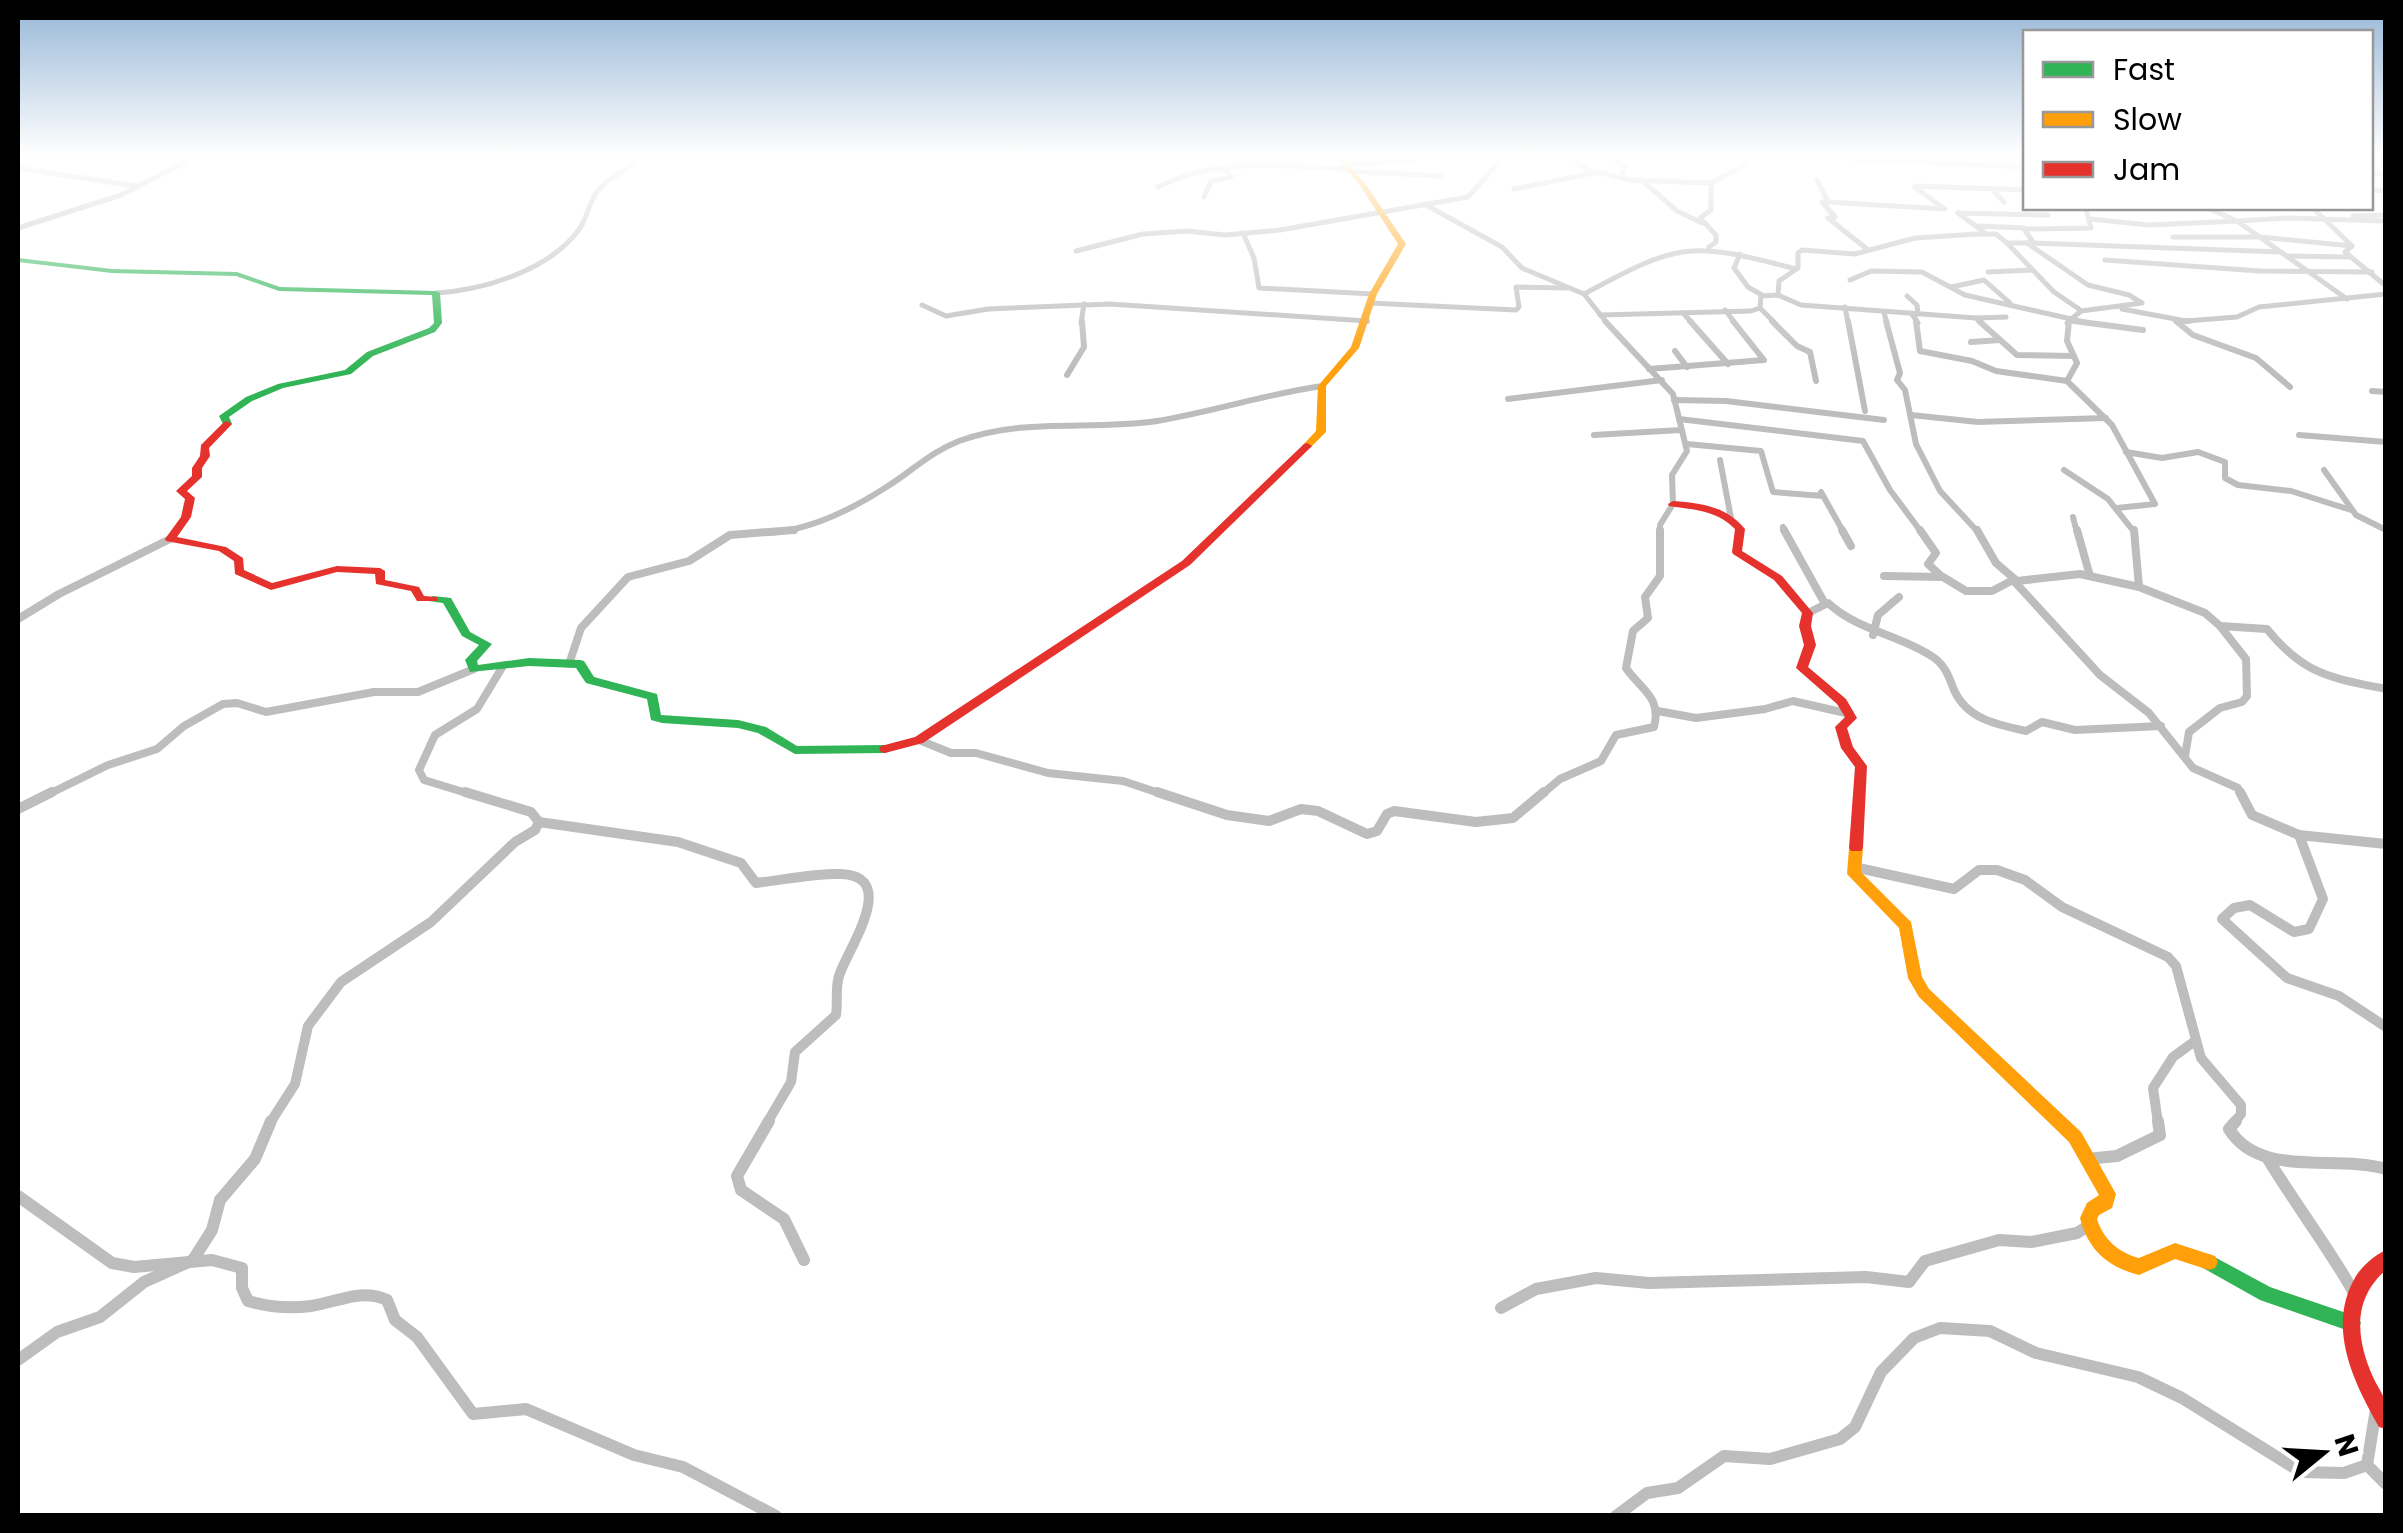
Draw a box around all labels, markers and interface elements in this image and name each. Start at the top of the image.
legend [2023,30,2373,210]
text: Fast [2113,48,2175,91]
text: Slow [2113,98,2182,141]
text: Jam [2113,148,2180,191]
north arrow [2273,1403,2373,1503]
text: N [2325,1429,2368,1461]

